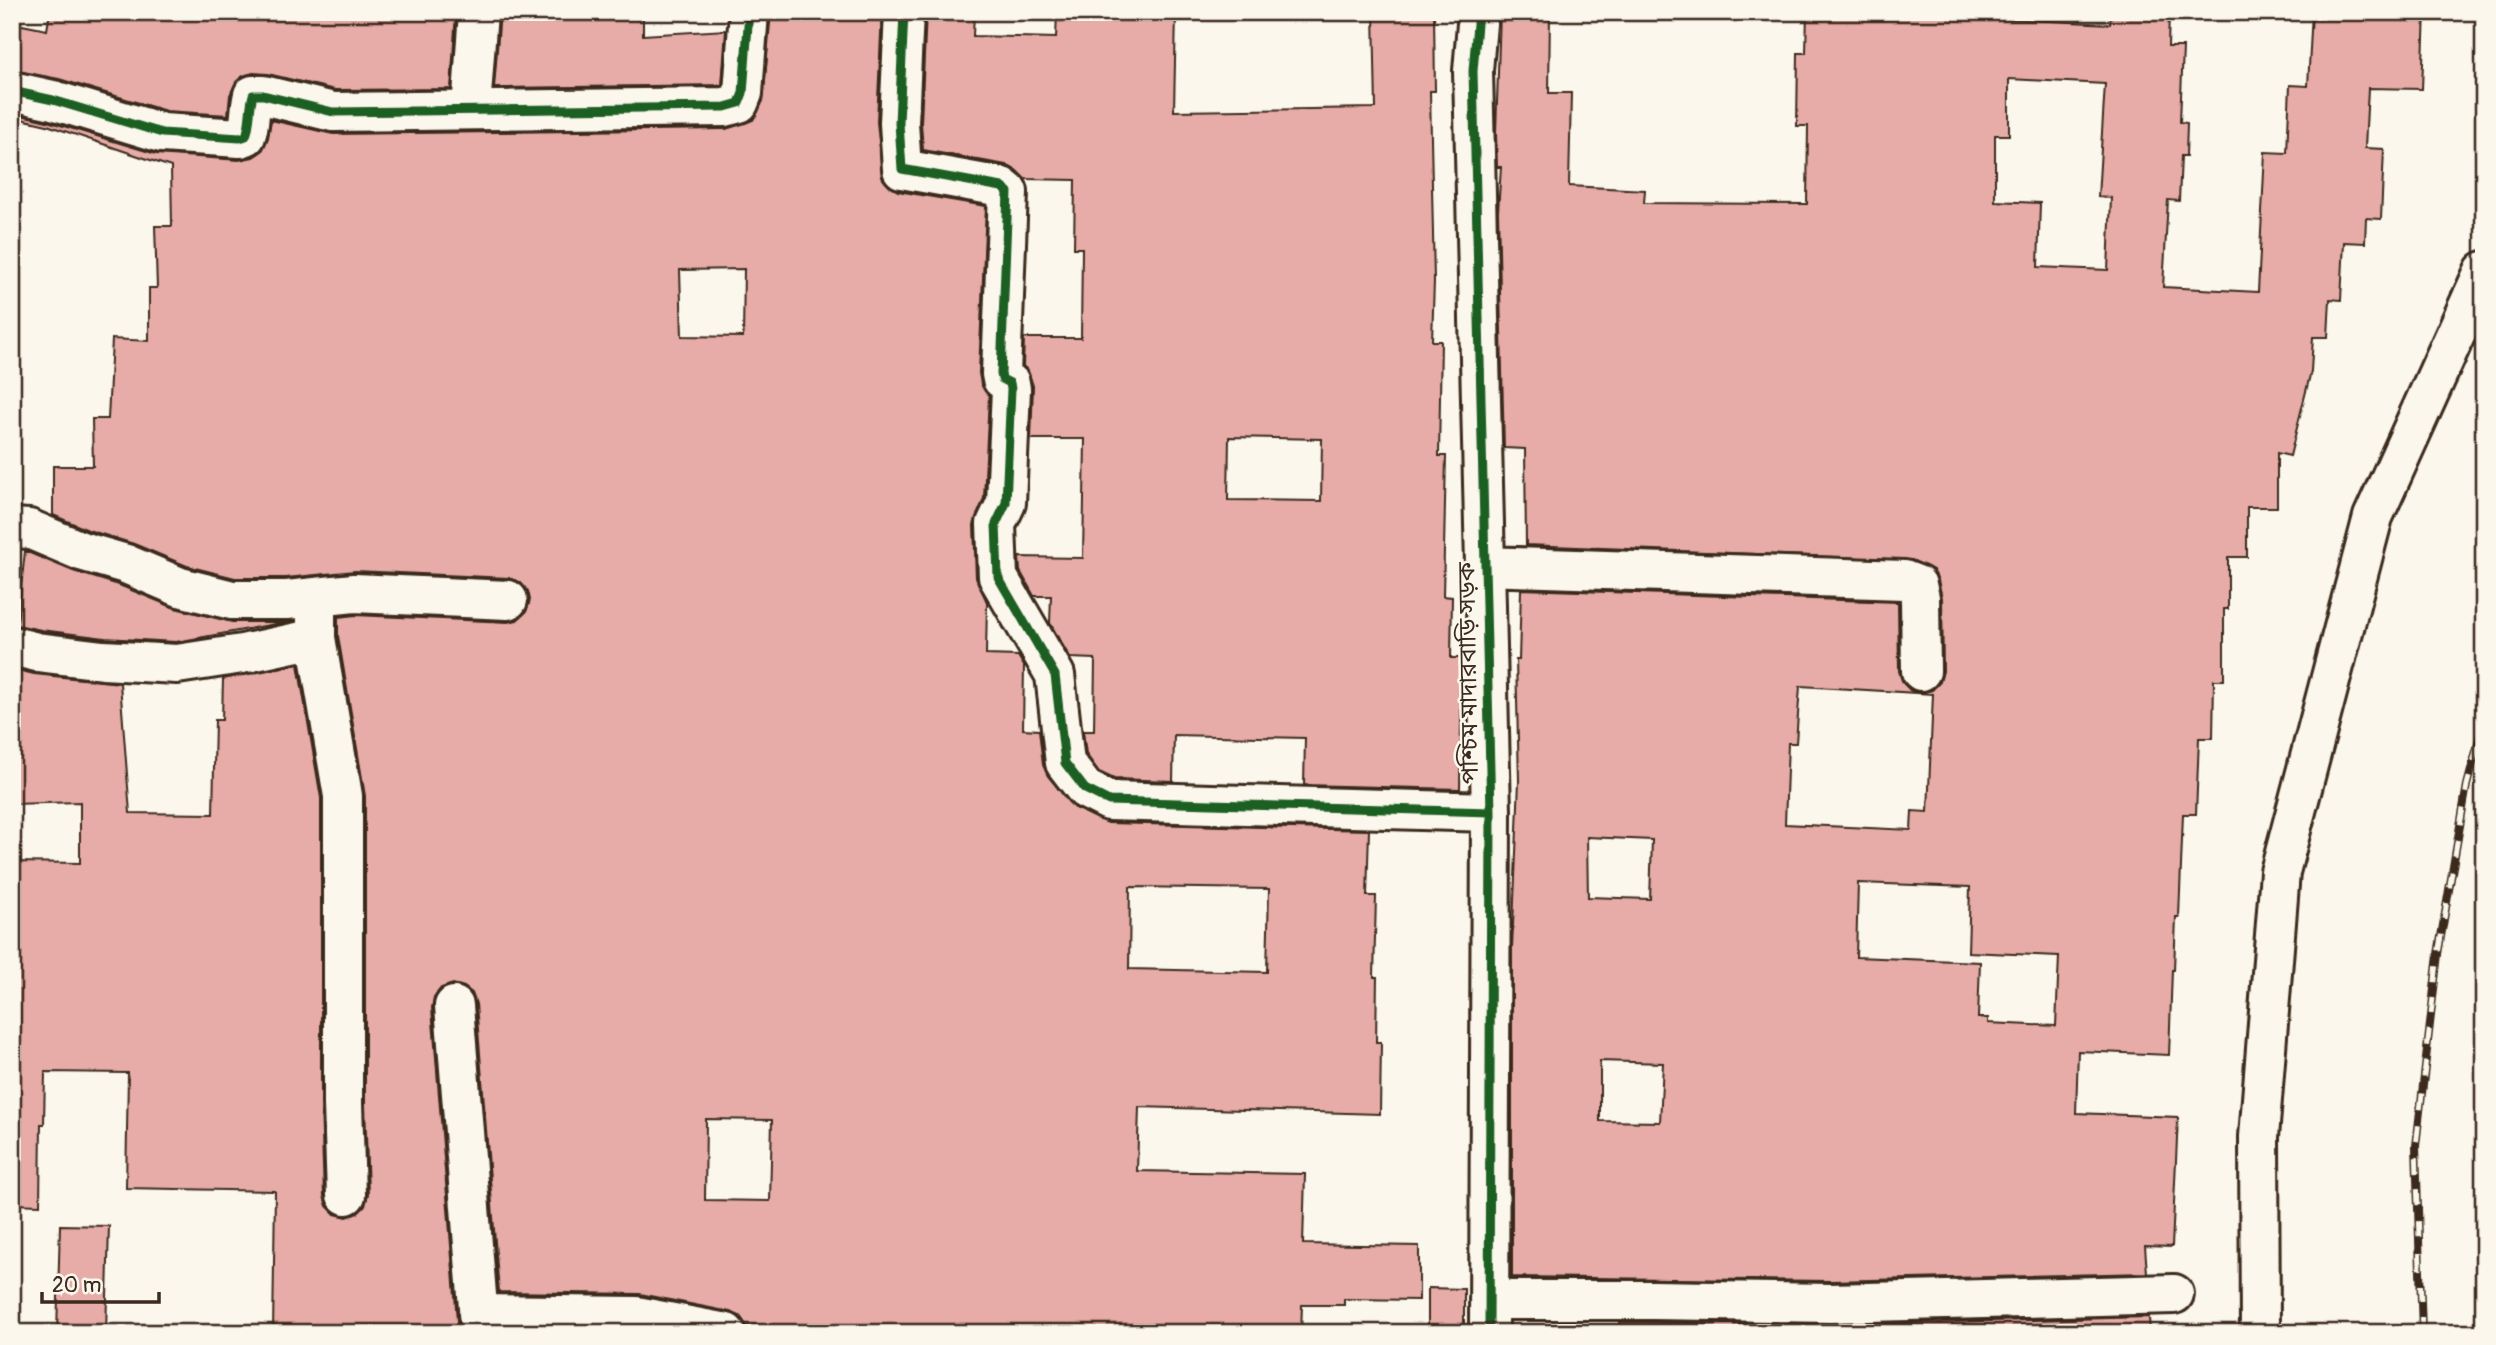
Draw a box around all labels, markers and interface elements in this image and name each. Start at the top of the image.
street label: পশ্চিম মাদারবাড়ি সড়ক [1452,561,1485,784]
scale bar [42,1261,159,1305]
text: 20 m [52,1272,101,1299]

